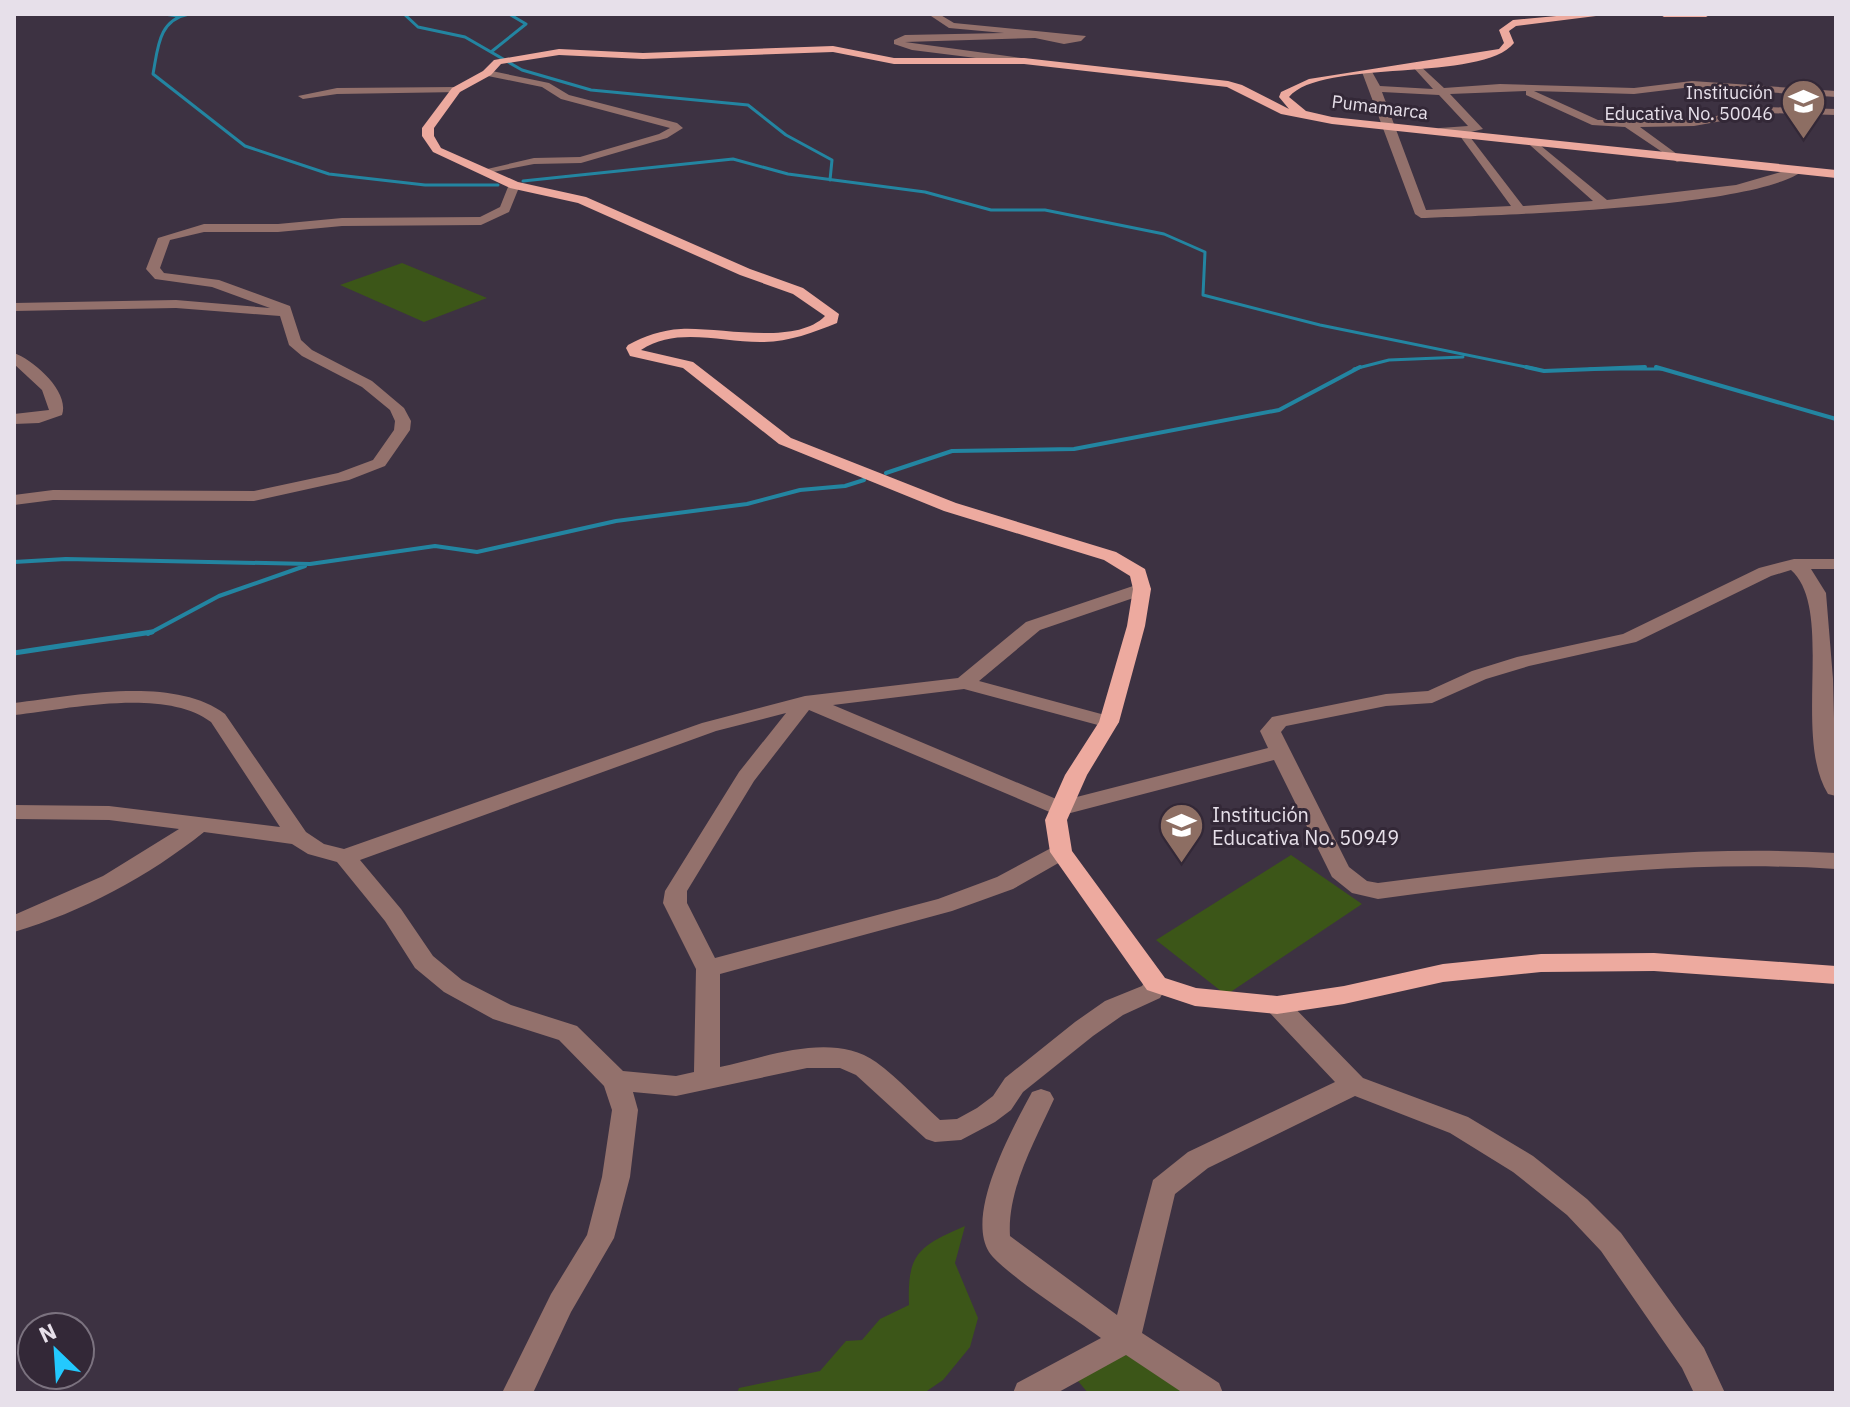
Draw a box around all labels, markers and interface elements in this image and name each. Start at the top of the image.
school or university icon: Institución Educativa No. 50046 [1780,78,1828,141]
place label: Institución Educativa No. 50046 [1604,81,1773,125]
street label: Pumamarca [1330,90,1430,124]
place label: Institución Educativa No. 50949 [1212,801,1399,851]
school or university icon: Institución Educativa No. 50949 [1157,802,1205,865]
north arrow [16,1311,96,1391]
text: N [34,1316,61,1349]

